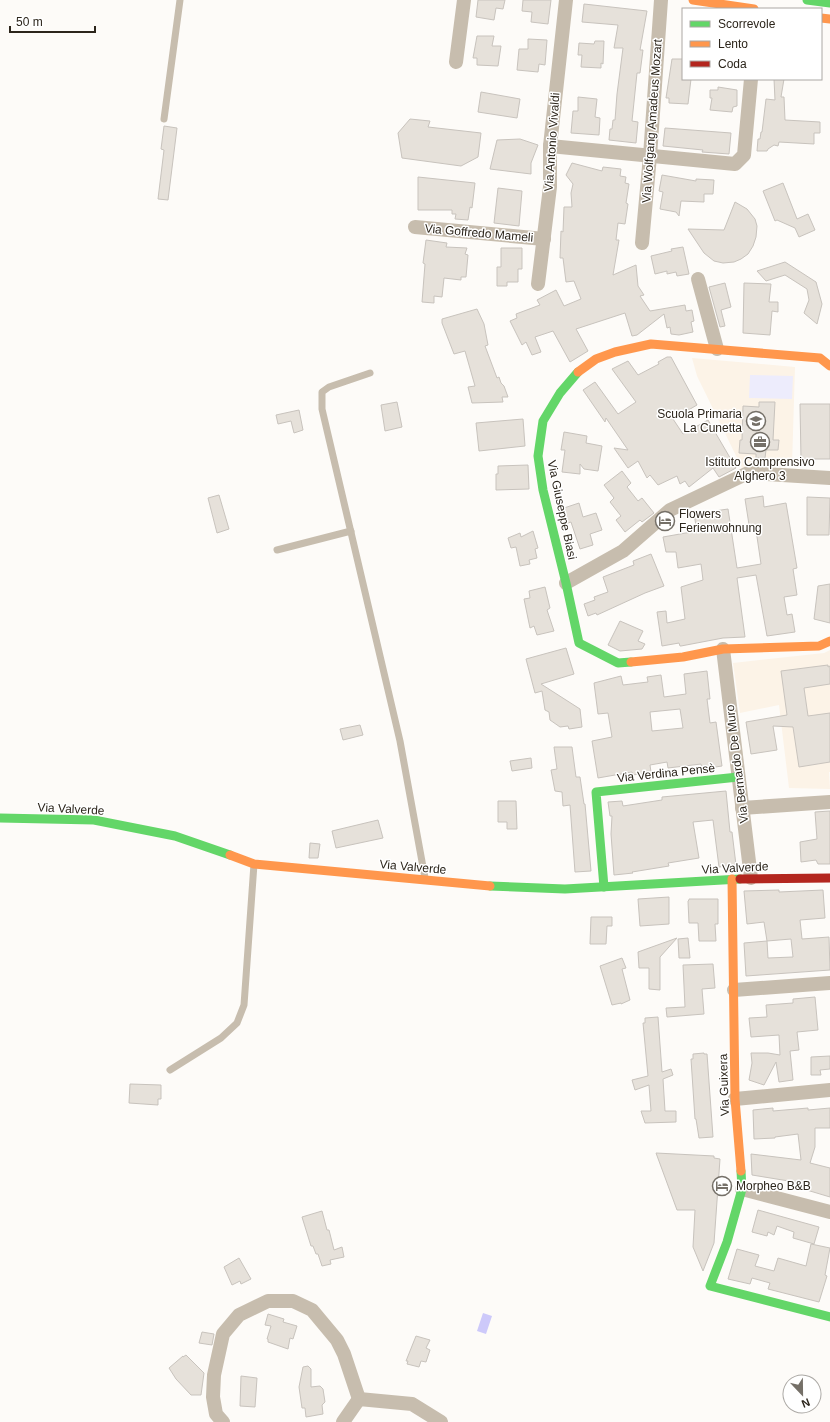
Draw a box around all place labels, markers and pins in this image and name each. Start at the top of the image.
place label: Scuola Primaria La Cunetta [657,407,742,435]
school or university icon: Scuola Primaria La Cunetta [745,410,767,432]
office icon: Istituto Comprensivo Alghero 3 [749,431,771,453]
place label: Istituto Comprensivo Alghero 3 [705,455,815,483]
place label: Flowers Ferienwohnung [679,507,762,535]
hotel icon: Flowers Ferienwohnung [654,510,676,532]
hotel icon: Morpheo B&B [711,1175,733,1197]
place label: Morpheo B&B [736,1179,811,1193]

